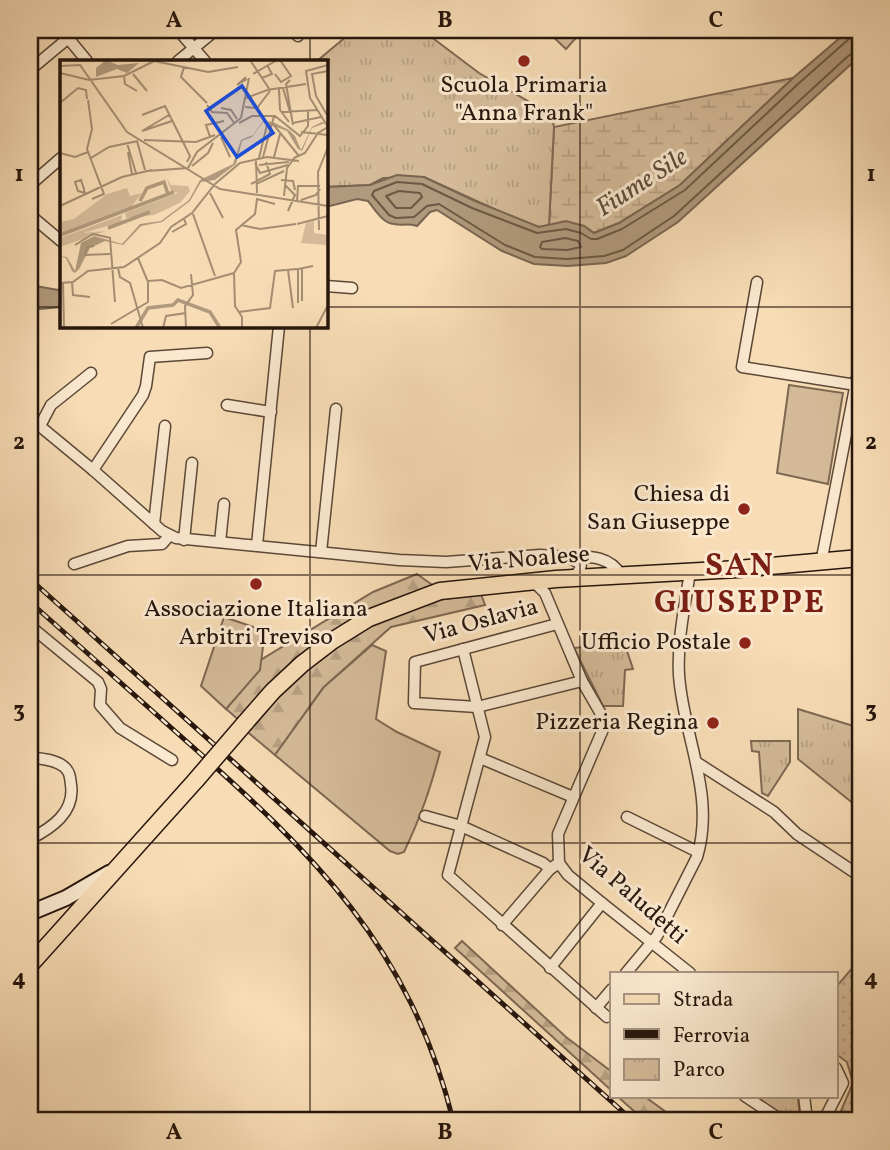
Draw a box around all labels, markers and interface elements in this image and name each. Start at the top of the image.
text: A [166,5,182,37]
text: B [437,5,453,37]
text: C [709,5,723,37]
marker: Scuola Primaria "Anna Frank" [516,53,532,69]
inset map [60,60,327,327]
place label: Scuola Primaria "Anna Frank" [440,69,608,131]
water label: Fiume Sile [589,140,695,226]
text: 1 [14,159,24,191]
text: 1 [866,159,876,191]
text: 2 [13,427,25,459]
text: 2 [865,427,877,459]
place label: Chiesa di San Giuseppe [587,478,730,540]
marker: Chiesa di San Giuseppe [736,501,752,517]
street label: Via Noalese [467,538,591,582]
district label: SAN GIUSEPPE [654,545,826,626]
marker: Associazione Italiana Arbitri Treviso [248,576,264,592]
street label: Via Oslavia [420,590,542,654]
place label: Associazione Italiana Arbitri Treviso [144,593,368,655]
place label: Ufficio Postale [581,626,731,660]
marker: Ufficio Postale [737,635,753,651]
text: 3 [13,695,25,727]
text: 3 [865,695,877,727]
place label: Pizzeria Regina [535,706,699,740]
marker: Pizzeria Regina [705,715,721,731]
street label: Via Paludetti [570,839,694,953]
text: 4 [12,963,26,995]
text: 4 [864,963,878,995]
legend [610,972,838,1098]
text: Strada [673,986,734,1015]
text: Ferrovia [673,1022,750,1051]
text: Parco [673,1056,725,1085]
text: A [166,1117,182,1149]
text: B [437,1117,453,1149]
text: C [709,1117,723,1149]

